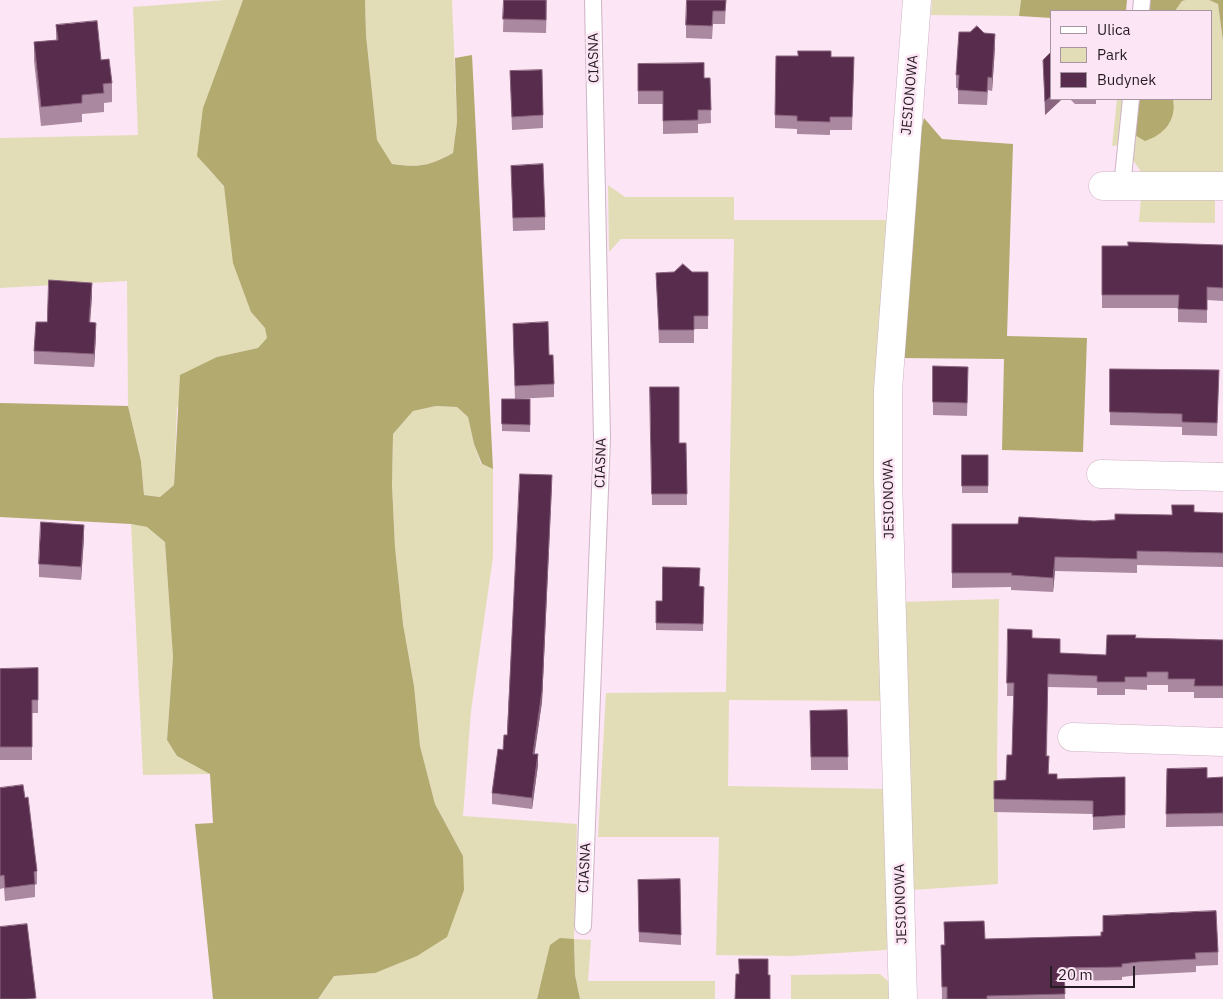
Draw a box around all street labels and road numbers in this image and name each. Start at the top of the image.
street label: CIASNA [585,33,603,83]
street label: JESIONOWA [898,54,922,136]
street label: CIASNA [592,438,610,488]
street label: JESIONOWA [880,459,898,539]
street label: CIASNA [575,842,595,894]
street label: JESIONOWA [891,864,911,944]

